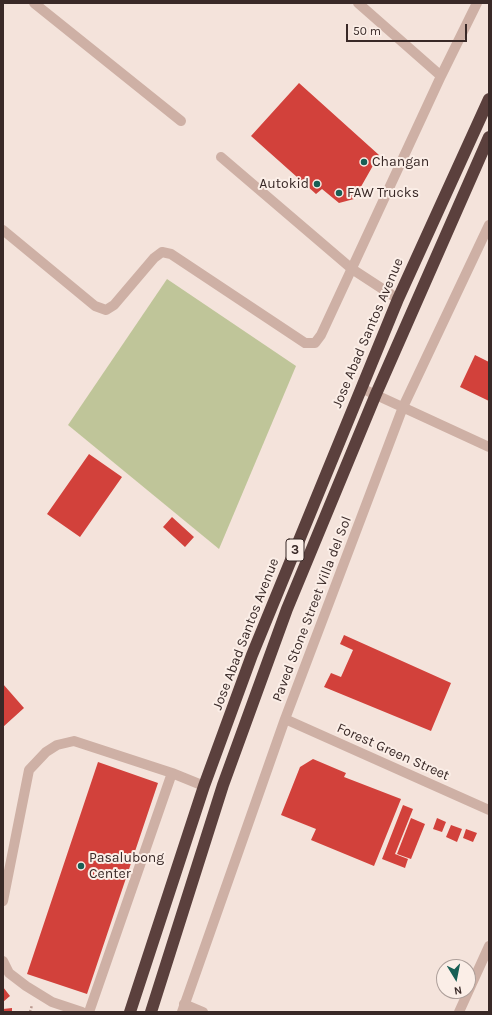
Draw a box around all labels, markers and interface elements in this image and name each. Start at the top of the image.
scale bar [348,16,469,42]
text: 50 m [353,24,381,38]
place label: Changan [372,154,429,170]
marker: Changan [359,157,369,167]
place label: Autokid [259,176,309,192]
marker: Autokid [312,179,322,189]
place label: FAW Trucks [347,185,419,201]
marker: FAW Trucks [334,188,344,198]
street label: Jose Abad Santos Avenue [329,256,407,410]
street label: Paved Stone Street Villa del Sol [269,514,355,704]
road number: 3 [286,539,304,561]
street label: Jose Abad Santos Avenue [209,556,283,712]
street label: Forest Green Street [334,720,452,784]
place label: Pasalubong Center [89,850,164,882]
marker: Pasalubong Center [76,861,86,871]
north arrow [436,959,476,999]
text: N [453,983,463,997]

